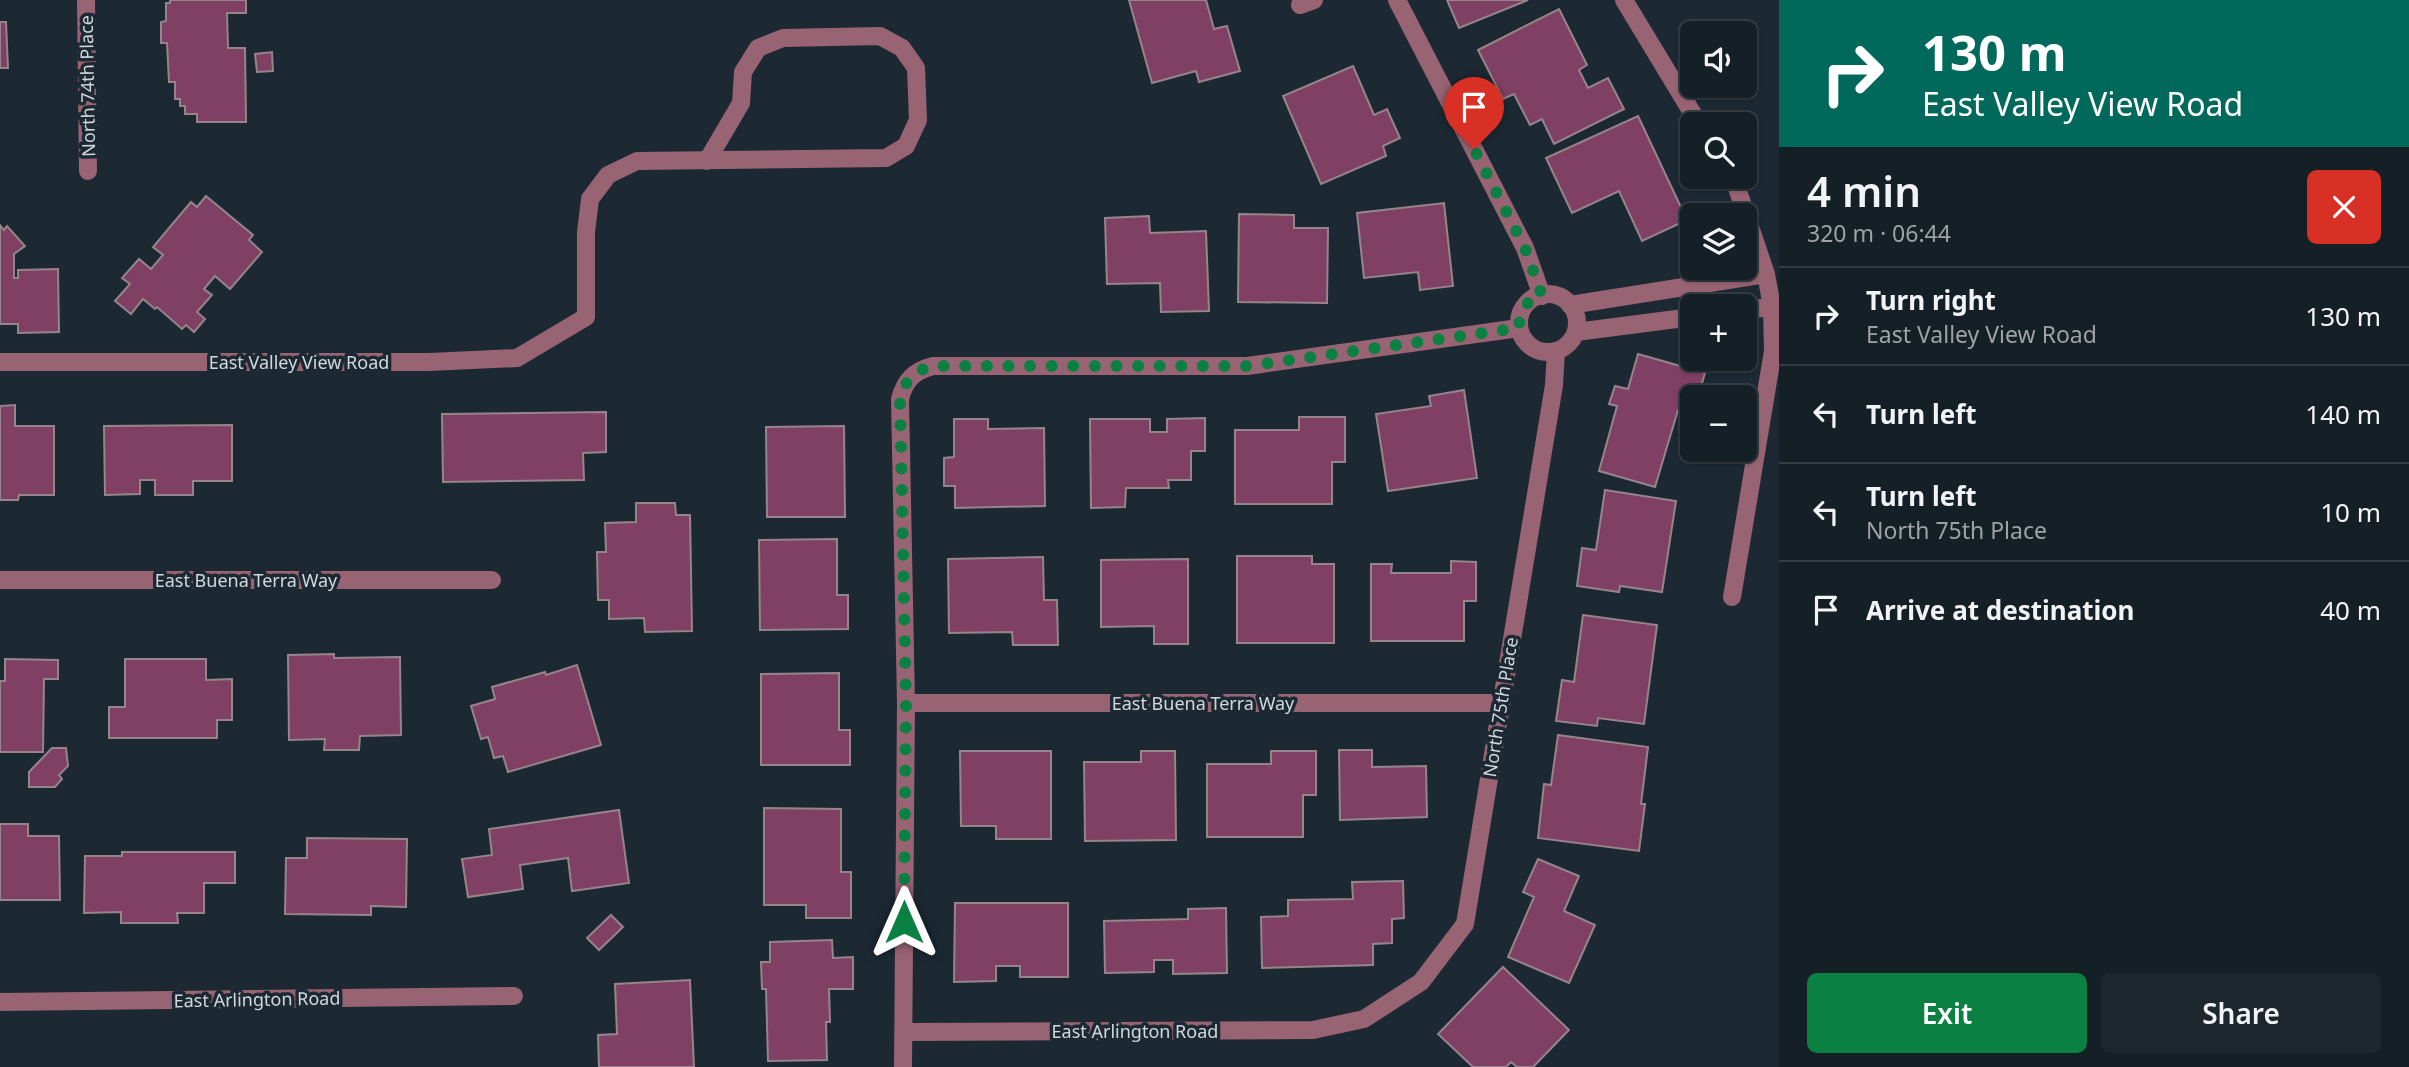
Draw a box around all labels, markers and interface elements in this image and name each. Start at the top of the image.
street label: North 74th Place [74,15,100,157]
text: 130 m [1922,19,2067,85]
map controls [1680,21,1757,462]
button: sound [1680,21,1757,98]
icon: right [1807,28,1898,119]
pin [1444,77,1504,149]
text: East Valley View Road [1922,82,2243,125]
icon: arrive [1455,88,1493,126]
button: search [1680,112,1757,189]
text: 4 min [1807,162,1921,219]
button: close [2307,170,2381,244]
button: layers [1680,203,1757,280]
text: 320 m · 06:44 [1807,217,1951,249]
text: Turn right [1866,282,1996,318]
button: + [1680,294,1757,371]
icon: right [1807,297,1845,335]
text: 130 m [2305,298,2381,334]
text: East Valley View Road [1866,318,2097,350]
street label: East Valley View Road [209,350,389,374]
button: − [1680,385,1757,462]
icon: left [1807,395,1845,433]
text: Turn left [1866,396,1977,432]
text: 140 m [2305,396,2381,432]
text: Turn left [1866,478,1977,514]
icon: left [1807,493,1845,531]
text: 10 m [2320,494,2381,530]
text: North 75th Place [1866,514,2047,546]
street label: East Buena Terra Way [155,568,338,592]
icon: arrive [1807,591,1845,629]
text: Arrive at destination [1866,592,2135,628]
text: 40 m [2320,592,2381,628]
street label: North 75th Place [1477,635,1523,779]
street label: East Buena Terra Way [1112,691,1295,715]
position arrow [867,885,941,959]
button: Exit [1807,973,2087,1053]
button: Share [2101,973,2381,1053]
street label: East Arlington Road [173,986,341,1012]
street label: East Arlington Road [1052,1019,1218,1043]

